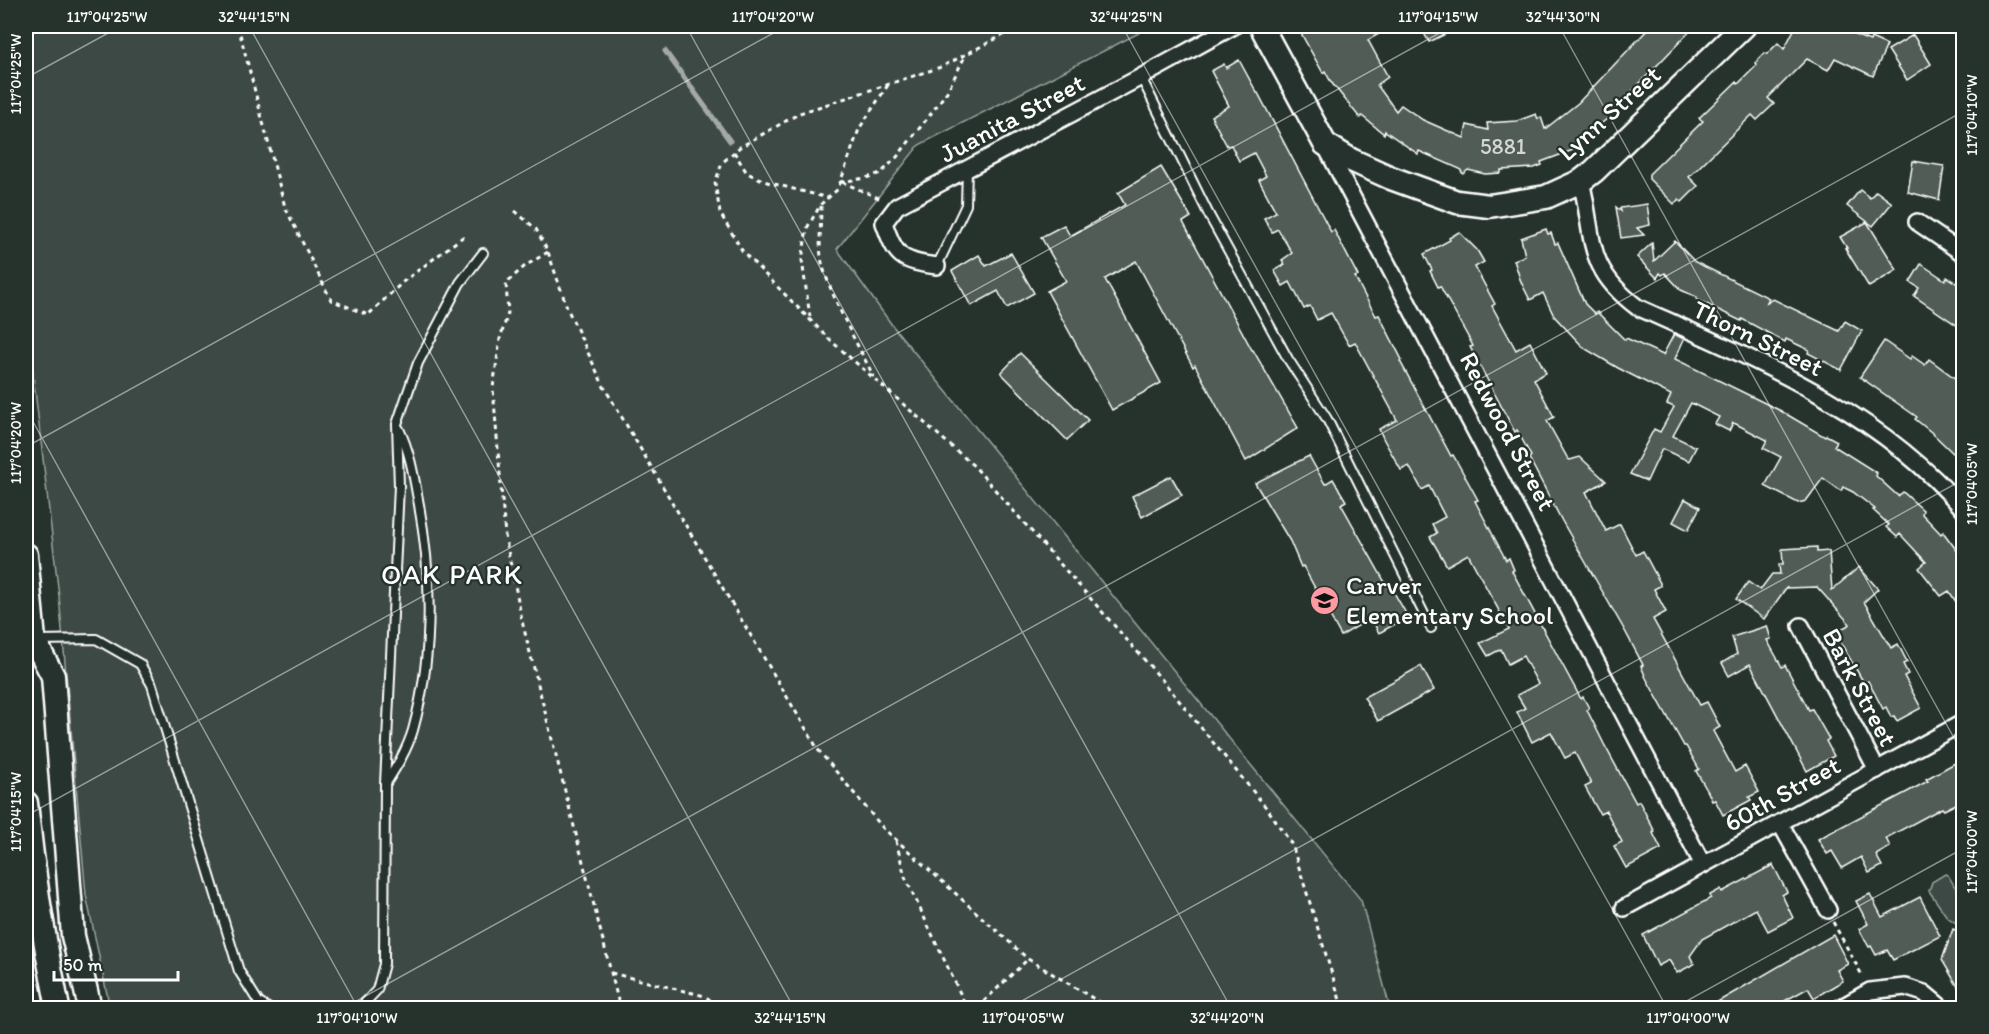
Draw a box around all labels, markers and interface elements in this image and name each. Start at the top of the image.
text: 117°04'25"W [67,8,148,26]
text: 32°44'15"N [218,8,290,26]
text: 117°04'20"W [732,8,814,26]
text: 32°44'25"N [1090,8,1162,26]
text: 117°04'15"W [1398,8,1478,26]
text: 32°44'30"N [1526,8,1600,26]
text: 117°04'25"W [7,33,25,114]
street label: Lynn Street [1551,58,1667,168]
street label: Juanita Street [934,66,1090,170]
text: 117°04'10"W [1963,74,1981,156]
house number: 5881 [1480,133,1526,160]
street label: Thorn Street [1688,293,1829,383]
street label: Redwood Street [1453,346,1563,516]
text: 117°04'20"W [7,402,25,484]
text: 117°04'05"W [1963,443,1981,525]
district label: OAK PARK [381,557,523,591]
place label: Carver Elementary School [1346,569,1553,631]
school or university icon: Carver Elementary School [1309,584,1341,616]
street label: Bark Street [1816,623,1905,752]
street label: 60th Street [1718,749,1846,839]
text: 117°04'15"W [7,772,25,852]
text: 117°04'00"W [1963,810,1981,894]
scale bar [54,944,178,982]
text: 50 m [63,954,103,976]
text: 117°04'10"W [316,1009,398,1027]
text: 32°44'15"N [754,1009,826,1027]
text: 117°04'05"W [982,1009,1064,1027]
text: 32°44'20"N [1190,1009,1264,1027]
text: 117°04'00"W [1646,1009,1730,1027]

